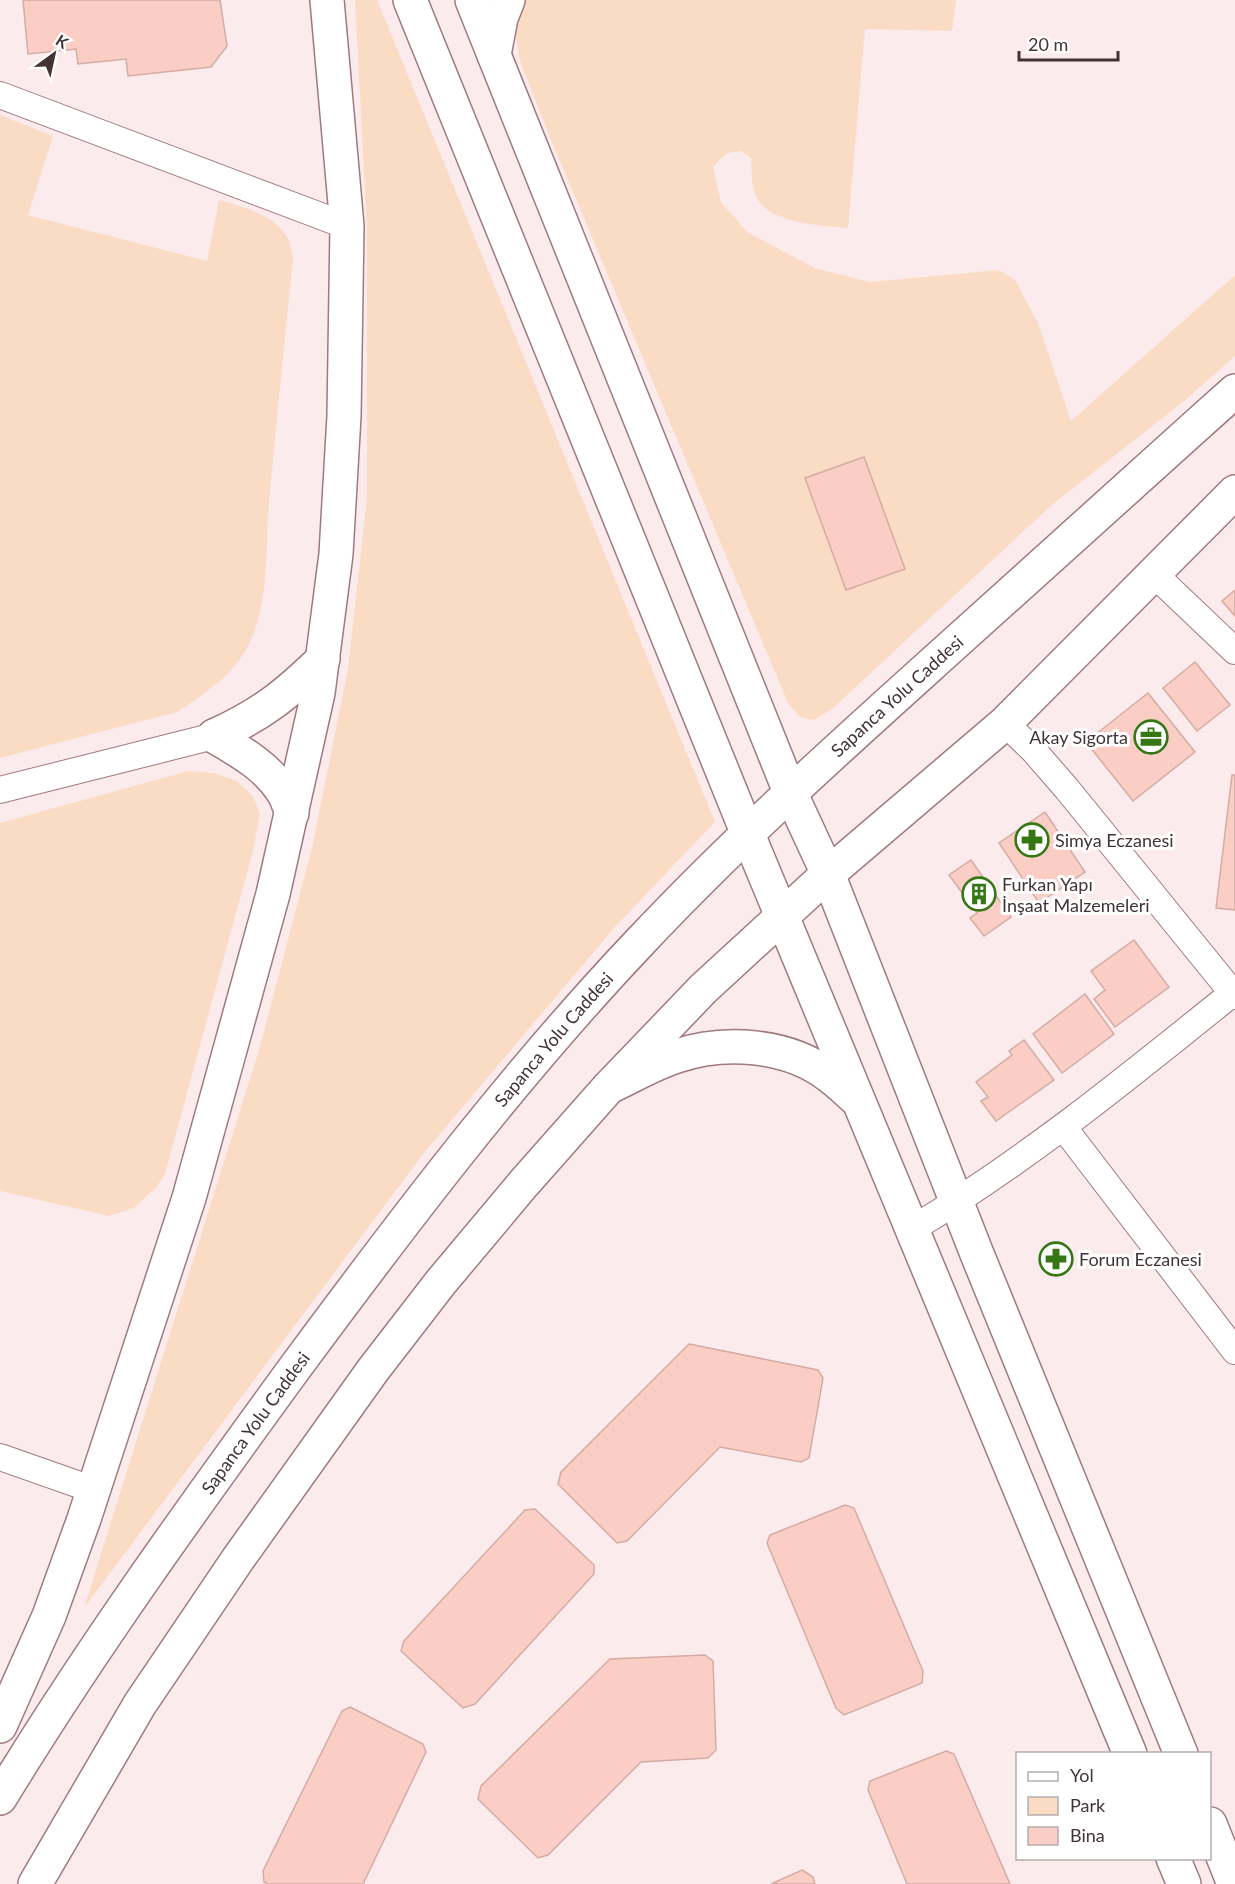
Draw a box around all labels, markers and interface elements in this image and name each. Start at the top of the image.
north arrow [24,24,84,84]
scale bar [1019,24,1118,62]
text: K [53,30,73,53]
text: 20 m [1028,33,1068,55]
street label: Sapanca Yolu Caddesi [826,630,967,761]
office icon: Akay Sigorta [1133,719,1169,755]
place label: Akay Sigorta [1029,726,1128,748]
pharmacy icon: Simya Eczanesi [1014,822,1050,858]
place label: Simya Eczanesi [1055,829,1174,851]
place label: Furkan Yapı İnşaat Malzemeleri [1002,873,1150,916]
building icon: Furkan Yapı İnşaat Malzemeleri [961,876,997,912]
street label: Sapanca Yolu Caddesi [489,967,617,1111]
pharmacy icon: Forum Eczanesi [1038,1241,1074,1277]
place label: Forum Eczanesi [1079,1248,1202,1270]
street label: Sapanca Yolu Caddesi [196,1347,314,1498]
legend [1016,1752,1211,1860]
text: Yol [1070,1764,1094,1786]
text: Park [1070,1794,1106,1816]
text: Bina [1070,1824,1105,1846]

